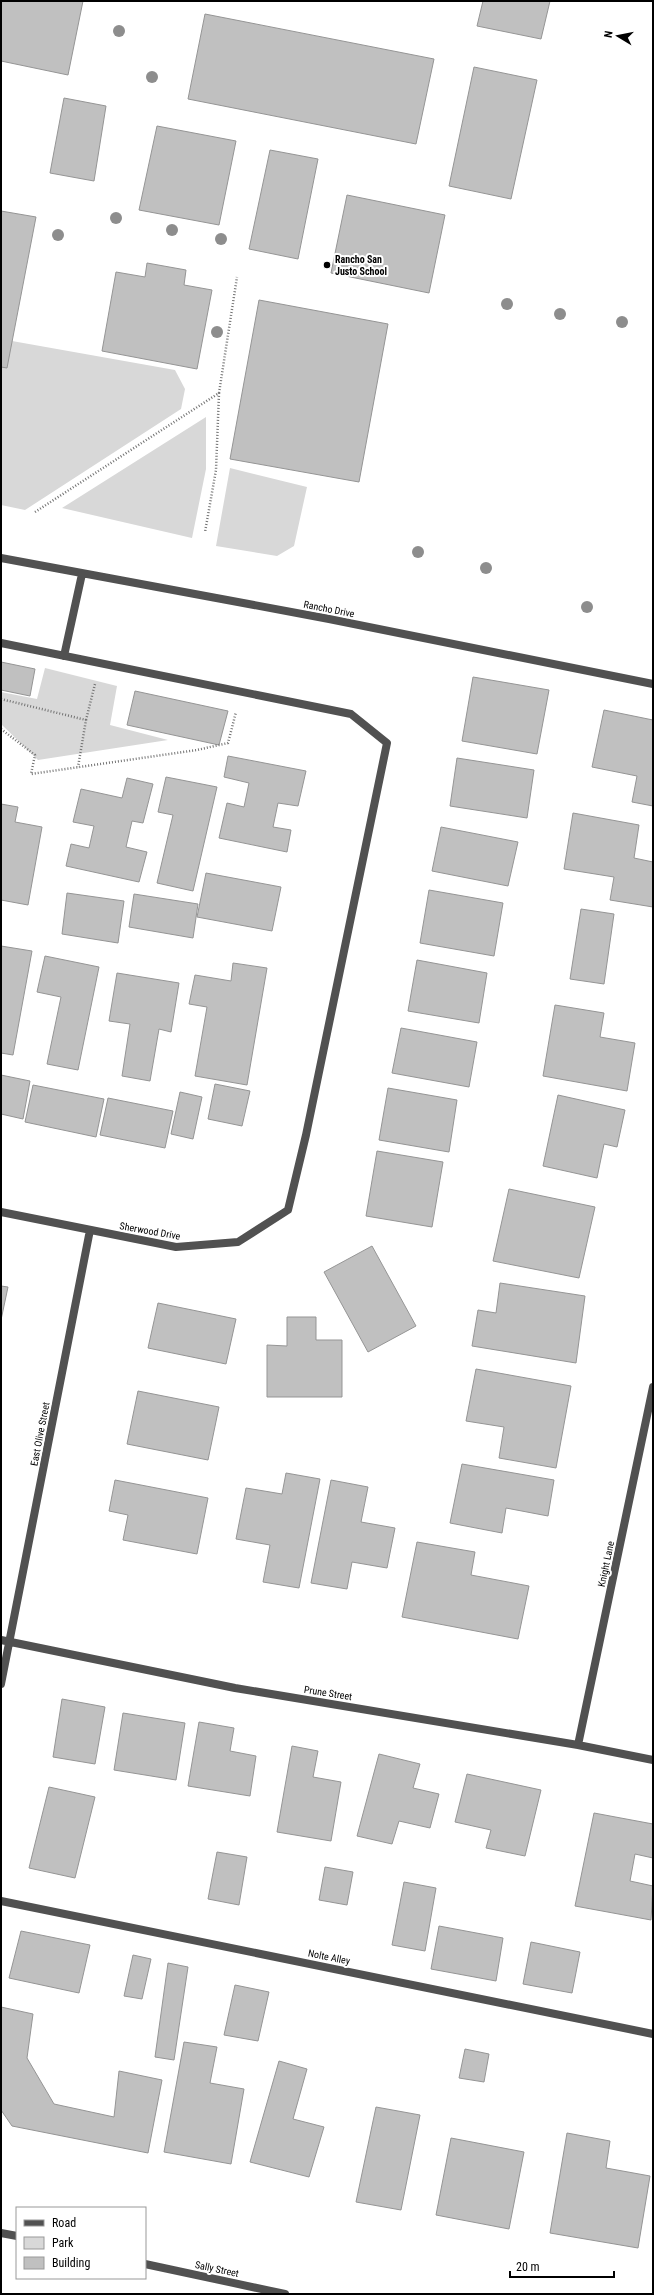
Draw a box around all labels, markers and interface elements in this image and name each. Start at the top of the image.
north arrow [598,16,638,56]
text: N [602,30,616,39]
place label: Rancho San Justo School [335,254,387,277]
marker: Rancho San Justo School [322,260,332,270]
street label: Rancho Drive [303,599,356,619]
street label: Sherwood Drive [119,1220,182,1242]
street label: East Olive Street [28,1401,52,1467]
street label: Knight Lane [596,1540,616,1588]
street label: Prune Street [303,1684,353,1702]
street label: Nolte Alley [307,1948,351,1966]
legend [16,2207,146,2279]
text: Road [52,2216,76,2230]
text: Park [52,2236,74,2250]
scale bar [510,2253,614,2279]
text: Building [52,2256,90,2270]
street label: Sally Street [194,2259,240,2279]
text: 20 m [516,2260,540,2274]

